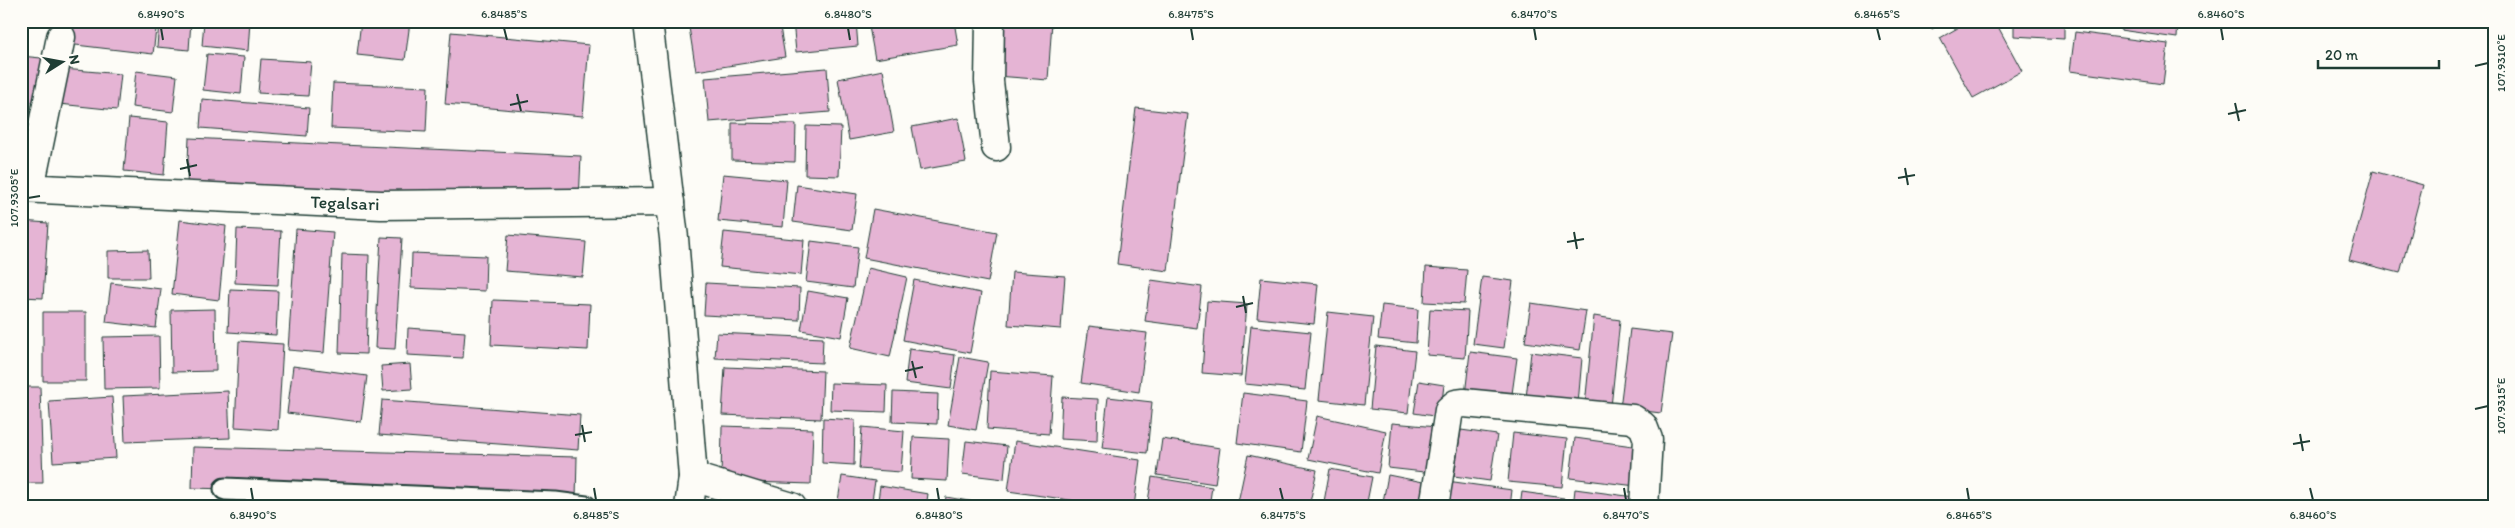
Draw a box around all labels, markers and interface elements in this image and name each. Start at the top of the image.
text: 6.8490°S [137,7,185,21]
text: 6.8485°S [481,7,527,21]
text: 6.8480°S [824,7,872,21]
text: 6.8475°S [1168,7,1214,21]
text: 6.8470°S [1511,7,1558,21]
text: 6.8465°S [1854,7,1900,21]
text: 6.8460°S [2197,7,2245,21]
text: 107.9310°E [2494,34,2508,92]
north arrow [38,38,88,88]
scale bar [2318,38,2439,70]
text: 20 m [2325,46,2359,64]
text: N [65,53,84,66]
text: 107.9305°E [7,168,21,227]
street label: Tegalsari [310,191,380,215]
text: 107.9315°E [2494,377,2508,434]
text: 6.8490°S [229,508,277,522]
text: 6.8485°S [573,508,619,522]
text: 6.8480°S [915,508,963,522]
text: 6.8475°S [1260,508,1306,522]
text: 6.8470°S [1603,508,1650,522]
text: 6.8465°S [1946,508,1992,522]
text: 6.8460°S [2289,508,2337,522]

